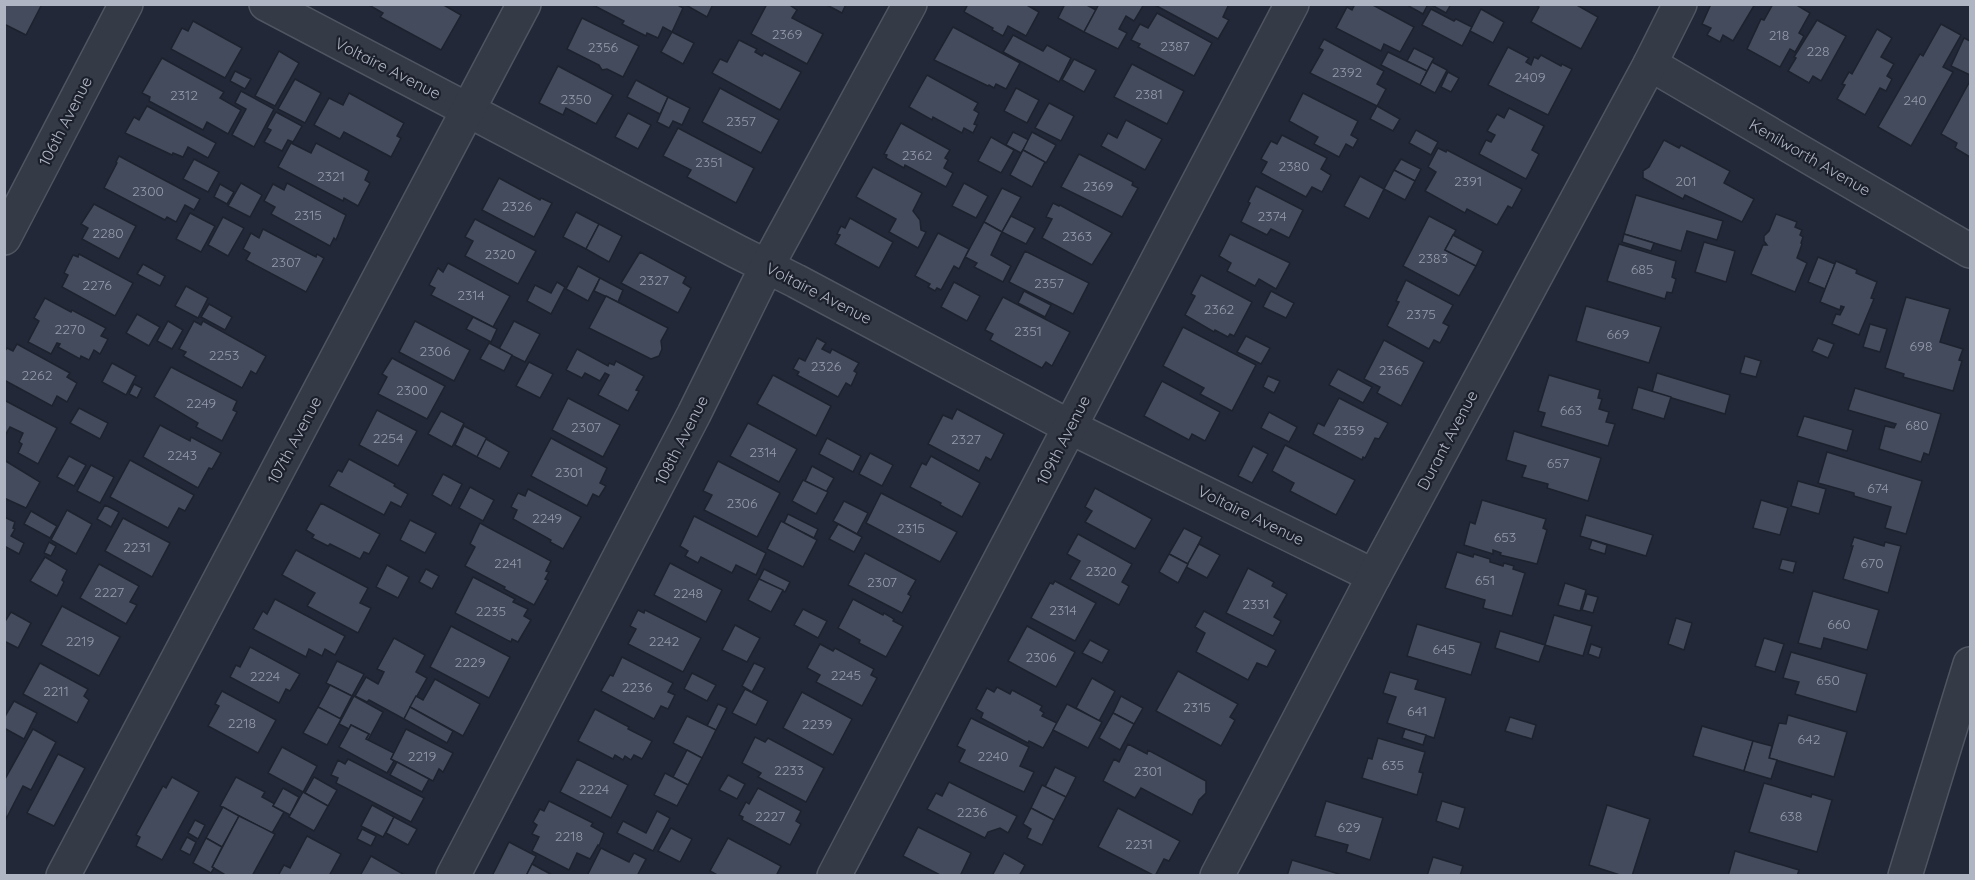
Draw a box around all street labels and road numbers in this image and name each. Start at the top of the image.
street label: Voltaire Avenue [332,33,444,103]
street label: 106th Avenue [34,73,96,169]
street label: Kenilworth Avenue [1746,114,1874,200]
street label: Voltaire Avenue [763,258,875,328]
street label: Durant Avenue [1412,387,1482,493]
street label: 108th Avenue [650,392,712,488]
street label: 109th Avenue [1032,392,1094,488]
street label: 107th Avenue [263,393,325,487]
street label: Voltaire Avenue [1194,481,1308,549]

